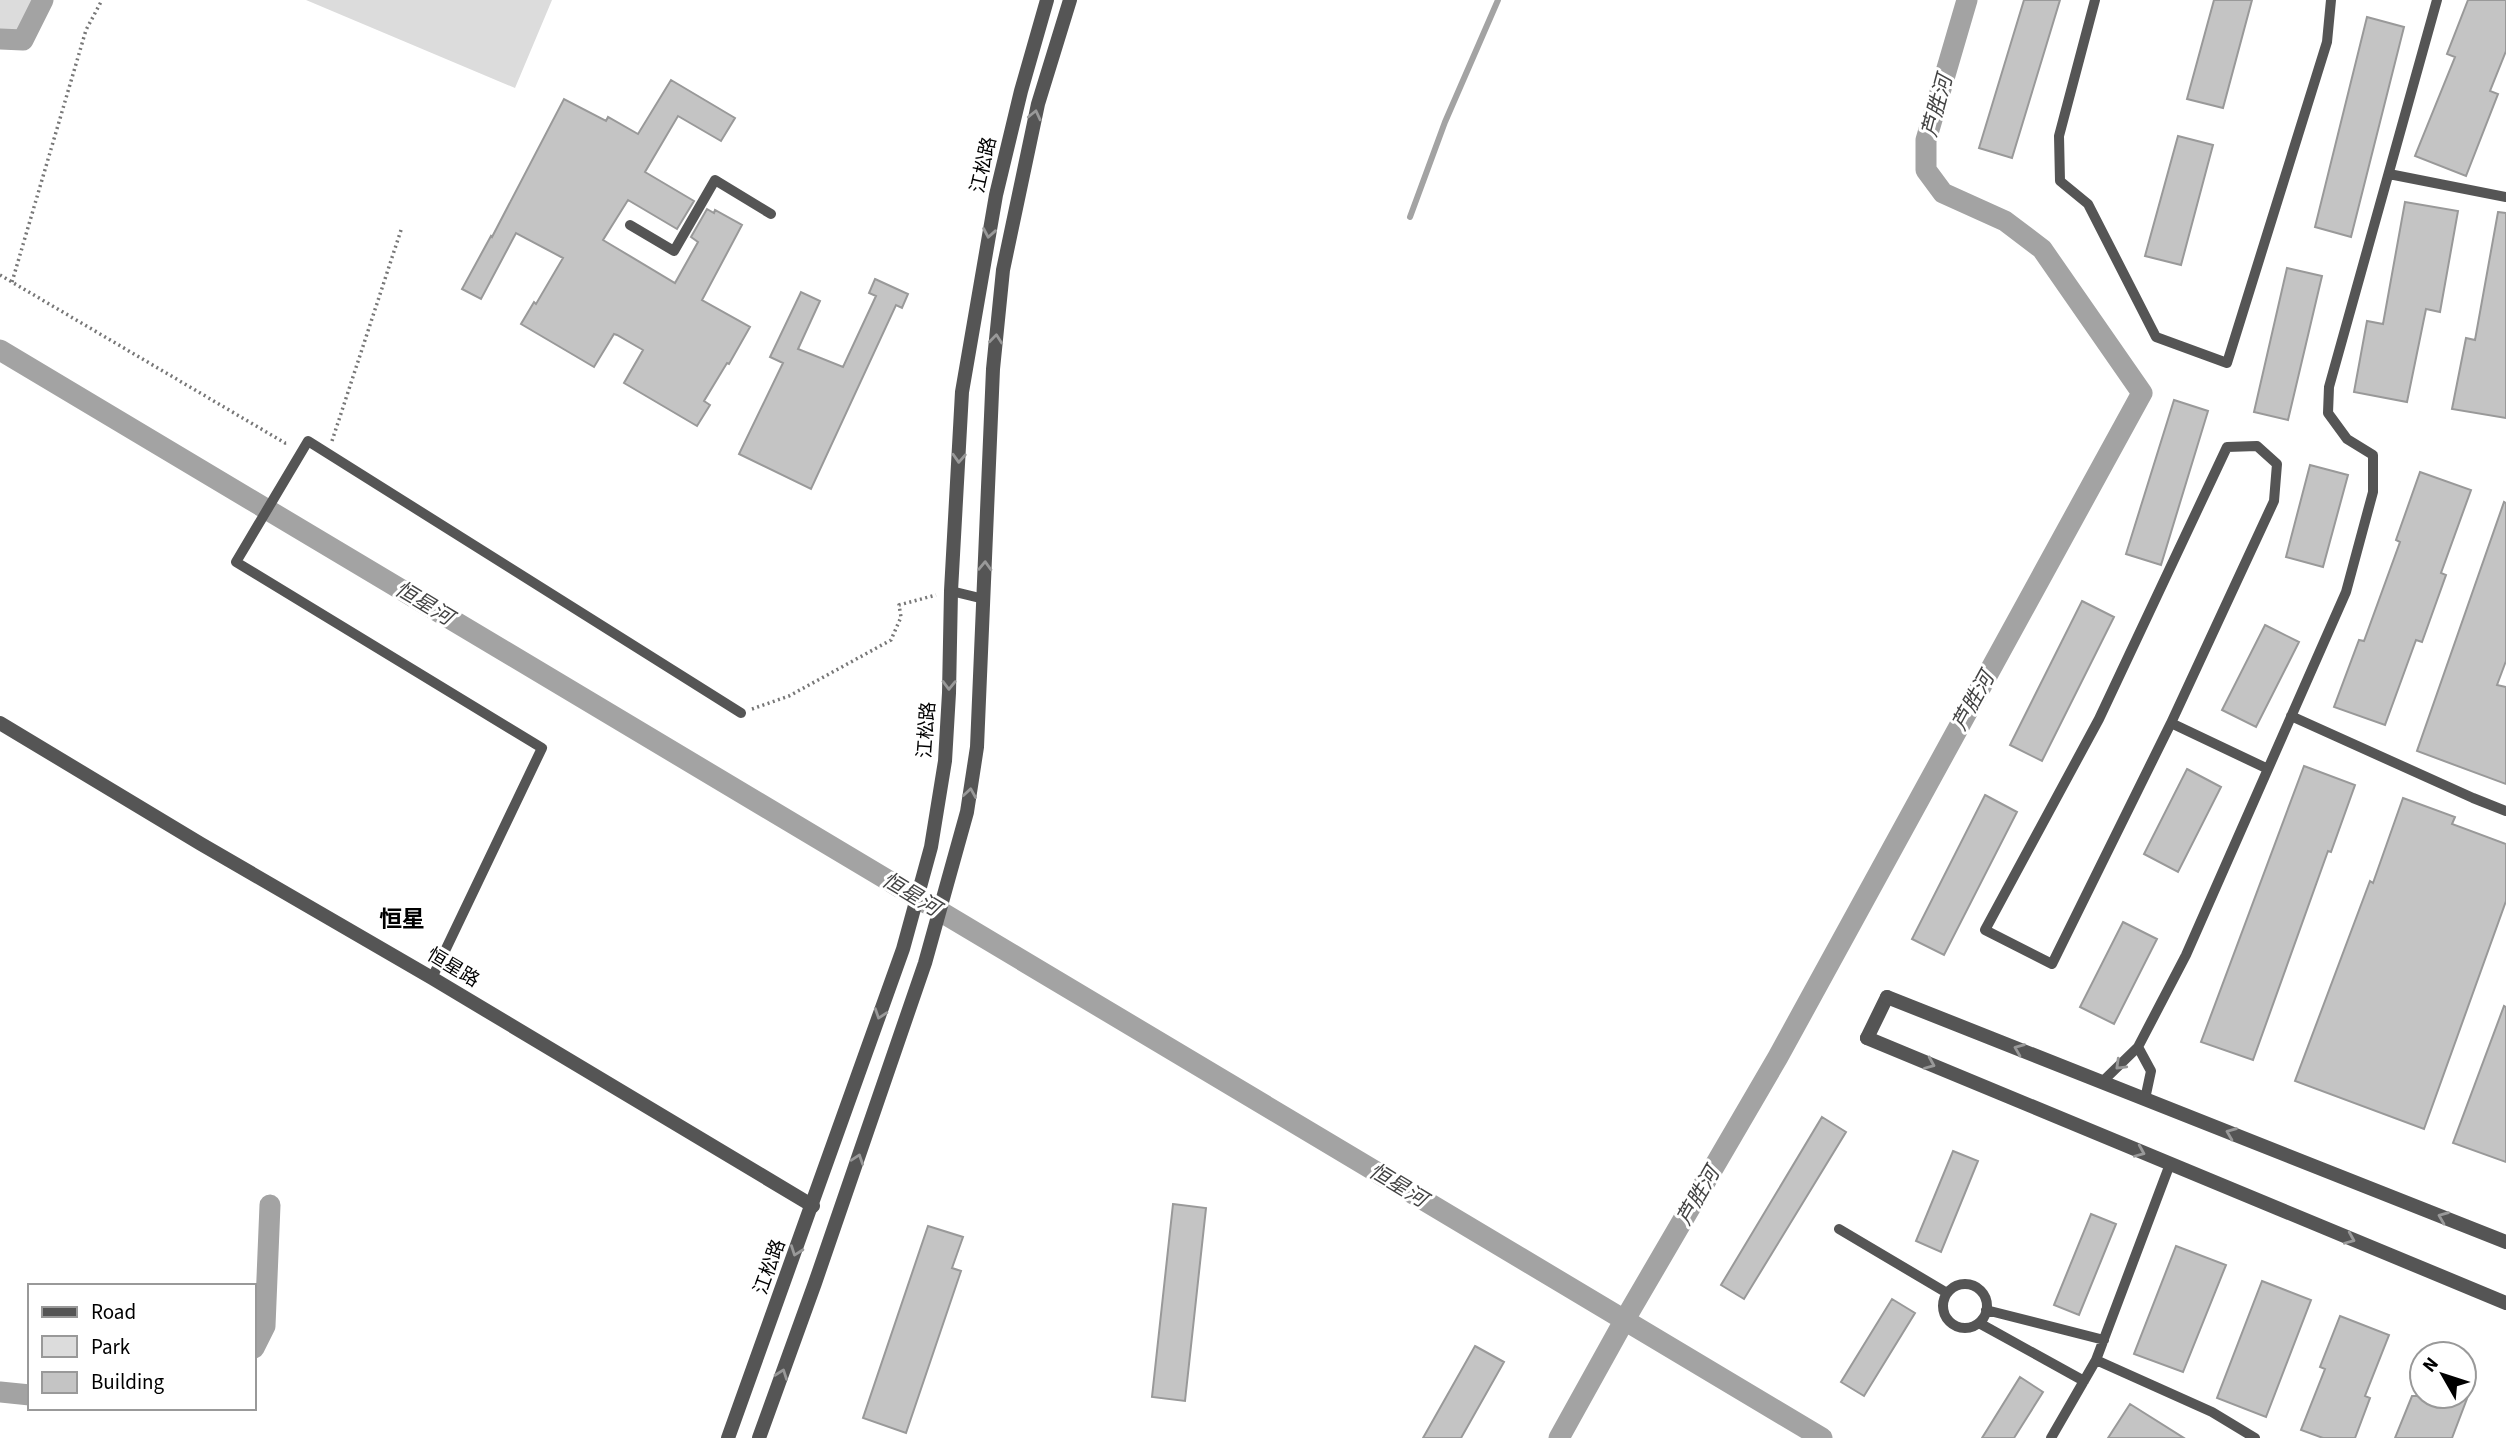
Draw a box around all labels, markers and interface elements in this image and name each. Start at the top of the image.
water label: 芦胜河 [1914,68,1961,140]
one-way arrow [1027,109,1041,121]
street label: 江松路 [964,134,1004,196]
one-way arrow [983,227,998,239]
one-way arrow [989,333,1004,345]
one-way arrow [951,452,966,463]
one-way arrow [977,560,992,571]
water label: 恒星河 [389,574,462,634]
water label: 芦胜河 [1945,663,2003,736]
one-way arrow [942,680,957,691]
street label: 江松路 [912,701,942,759]
one-way arrow [962,787,977,799]
water label: 恒星河 [876,865,949,925]
district label: 恒星 [379,903,425,936]
street label: 恒星路 [422,942,484,994]
one-way arrow [874,1007,888,1019]
one-way arrow [2014,1044,2026,1058]
one-way arrow [1923,1056,1935,1070]
one-way arrow [2115,1056,2128,1069]
one-way arrow [2226,1127,2238,1141]
one-way arrow [2134,1143,2146,1157]
one-way arrow [850,1154,864,1166]
water label: 恒星河 [1363,1156,1436,1216]
water label: 芦胜河 [1669,1158,1729,1231]
one-way arrow [2437,1211,2449,1225]
one-way arrow [2344,1230,2356,1244]
street label: 江松路 [748,1236,792,1298]
one-way arrow [790,1245,804,1257]
legend [28,1284,256,1410]
text: Road [91,1297,136,1327]
text: Park [91,1332,131,1362]
north arrow [2408,1340,2478,1410]
text: N [2416,1352,2445,1379]
text: Building [91,1367,165,1397]
one-way arrow [774,1368,788,1380]

